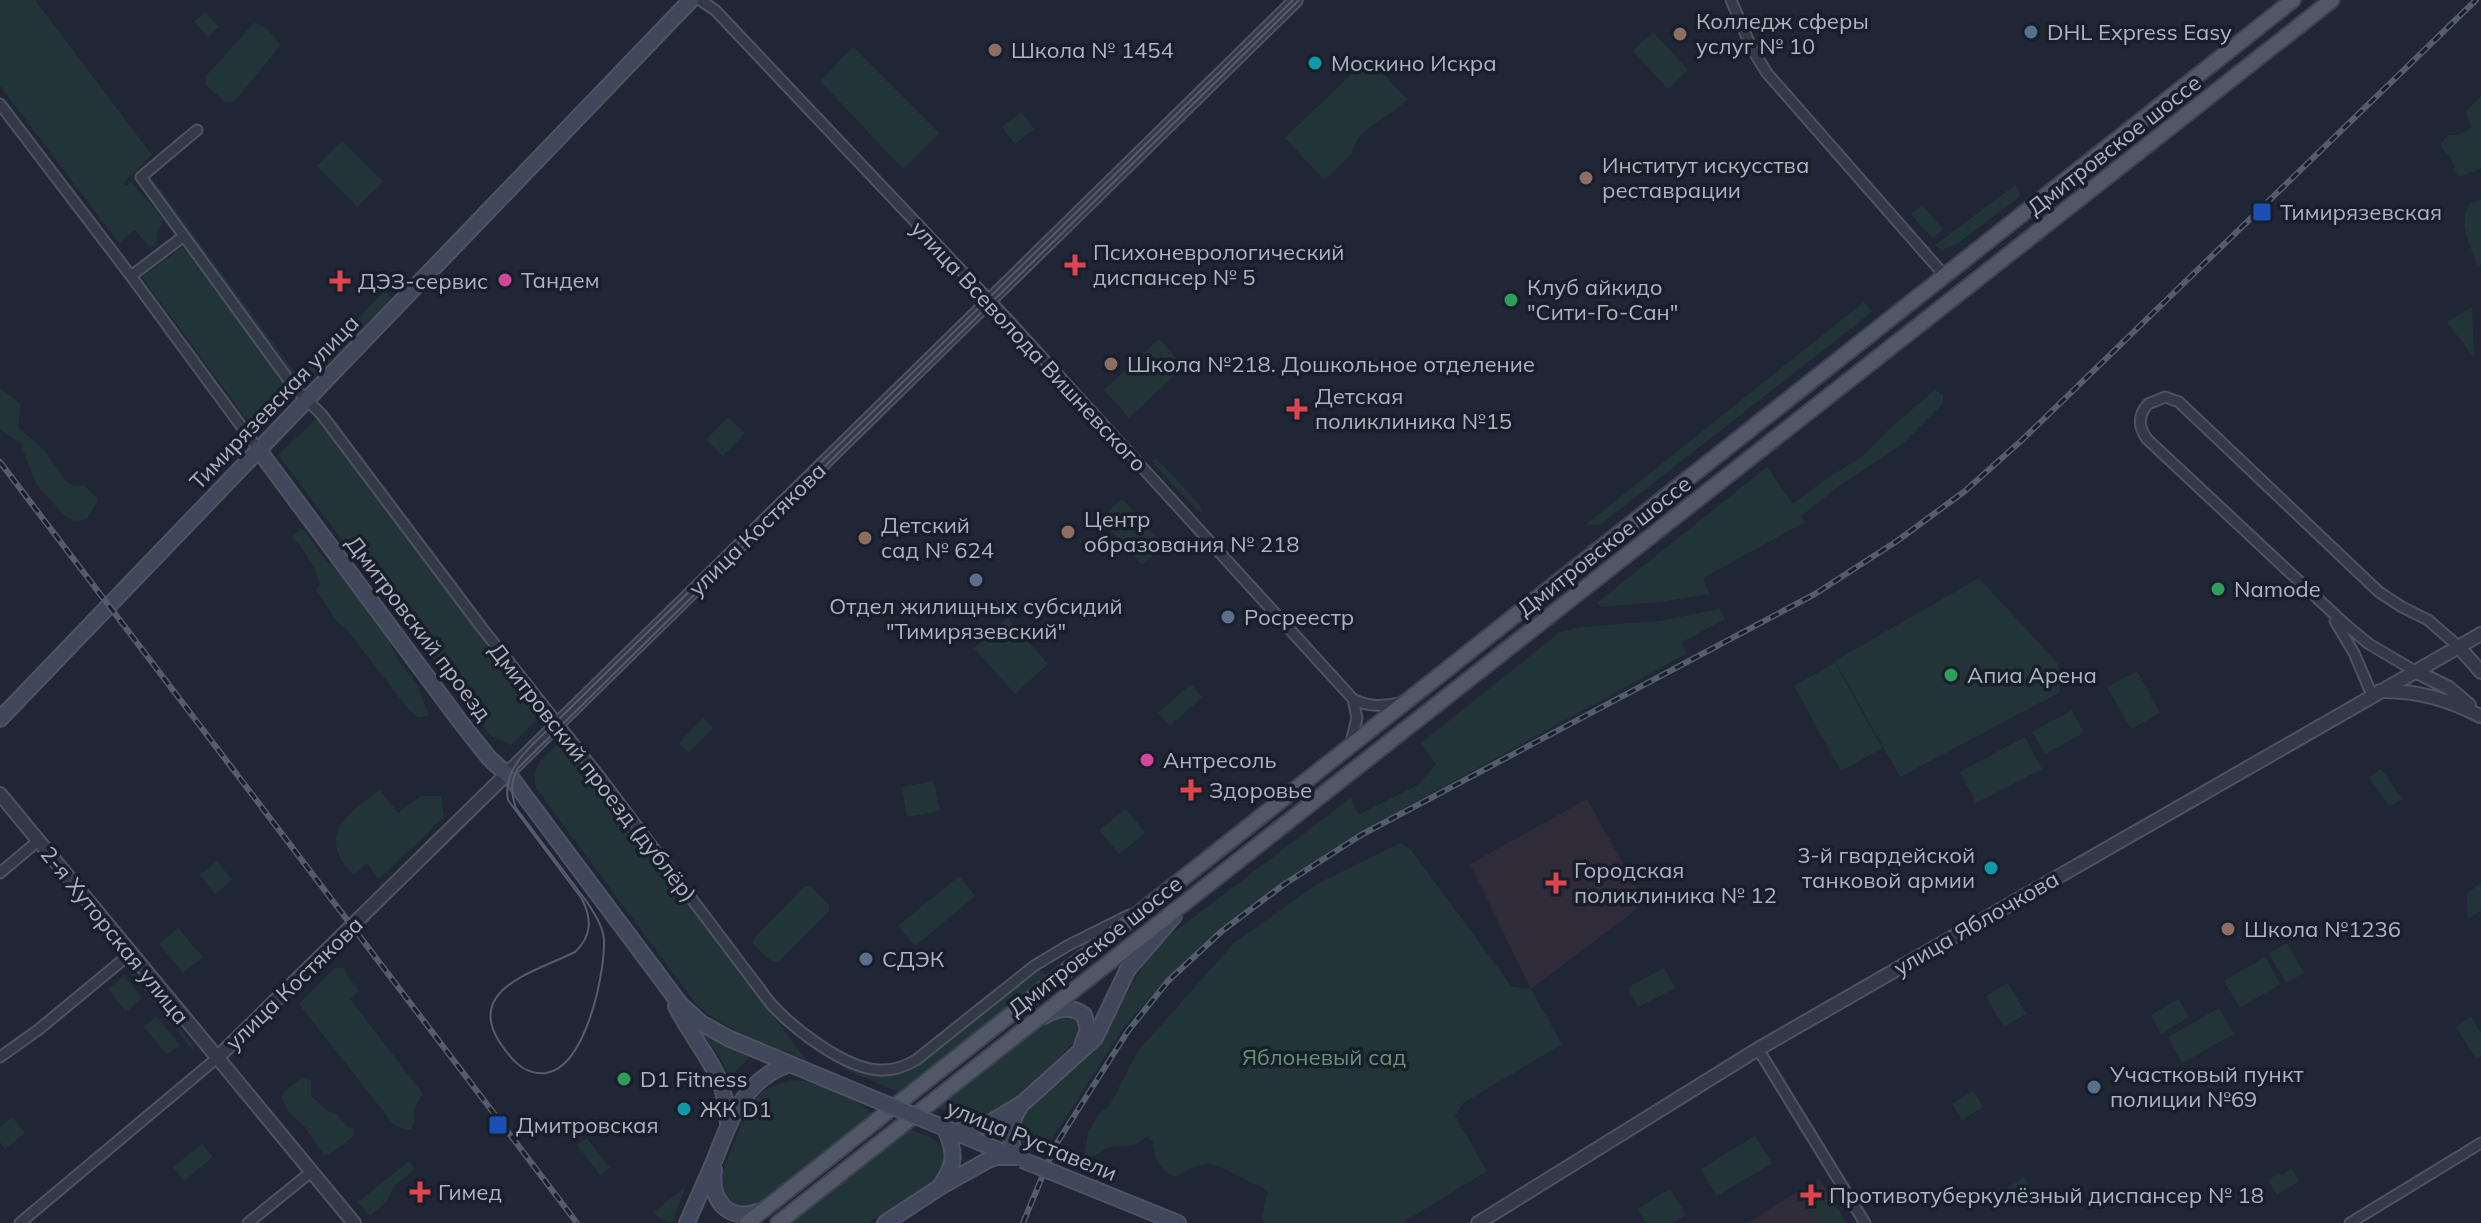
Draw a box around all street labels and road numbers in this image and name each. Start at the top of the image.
street label: Дмитровское шоссе [2022,68,2206,222]
street label: улица Всеволода Вишневского [905,215,1153,477]
street label: Тимирязевская улица [183,309,365,495]
street label: улица Костякова [682,456,832,602]
street label: Дмитровское шоссе [1512,469,1696,623]
street label: Дмитровский проезд [340,530,498,726]
street label: Дмитровский проезд (дублёр) [483,637,703,907]
street label: 2-я Хуторская улица [35,840,195,1030]
street label: улица Яблочкова [1888,864,2064,982]
street label: Дмитровское шоссе [1003,869,1187,1023]
street label: улица Костякова [219,910,369,1056]
street label: улица Руставели [943,1093,1121,1187]

